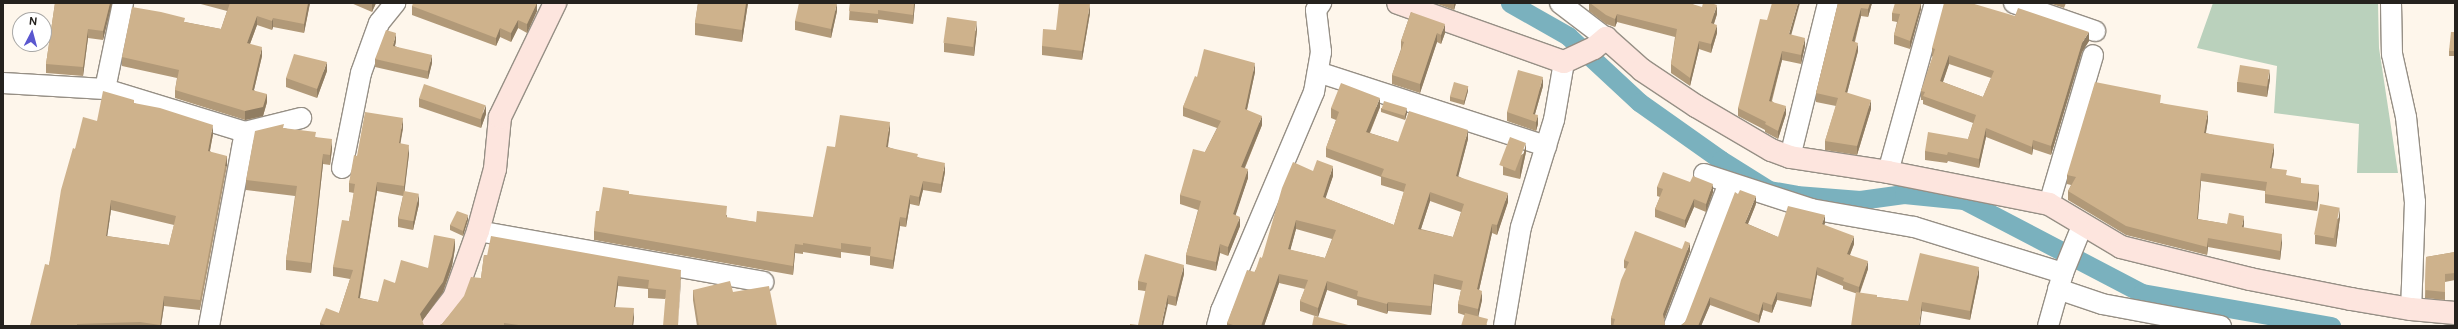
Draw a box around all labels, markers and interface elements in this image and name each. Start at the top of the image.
north arrow [12,12,52,52]
text: N [28,14,38,28]

